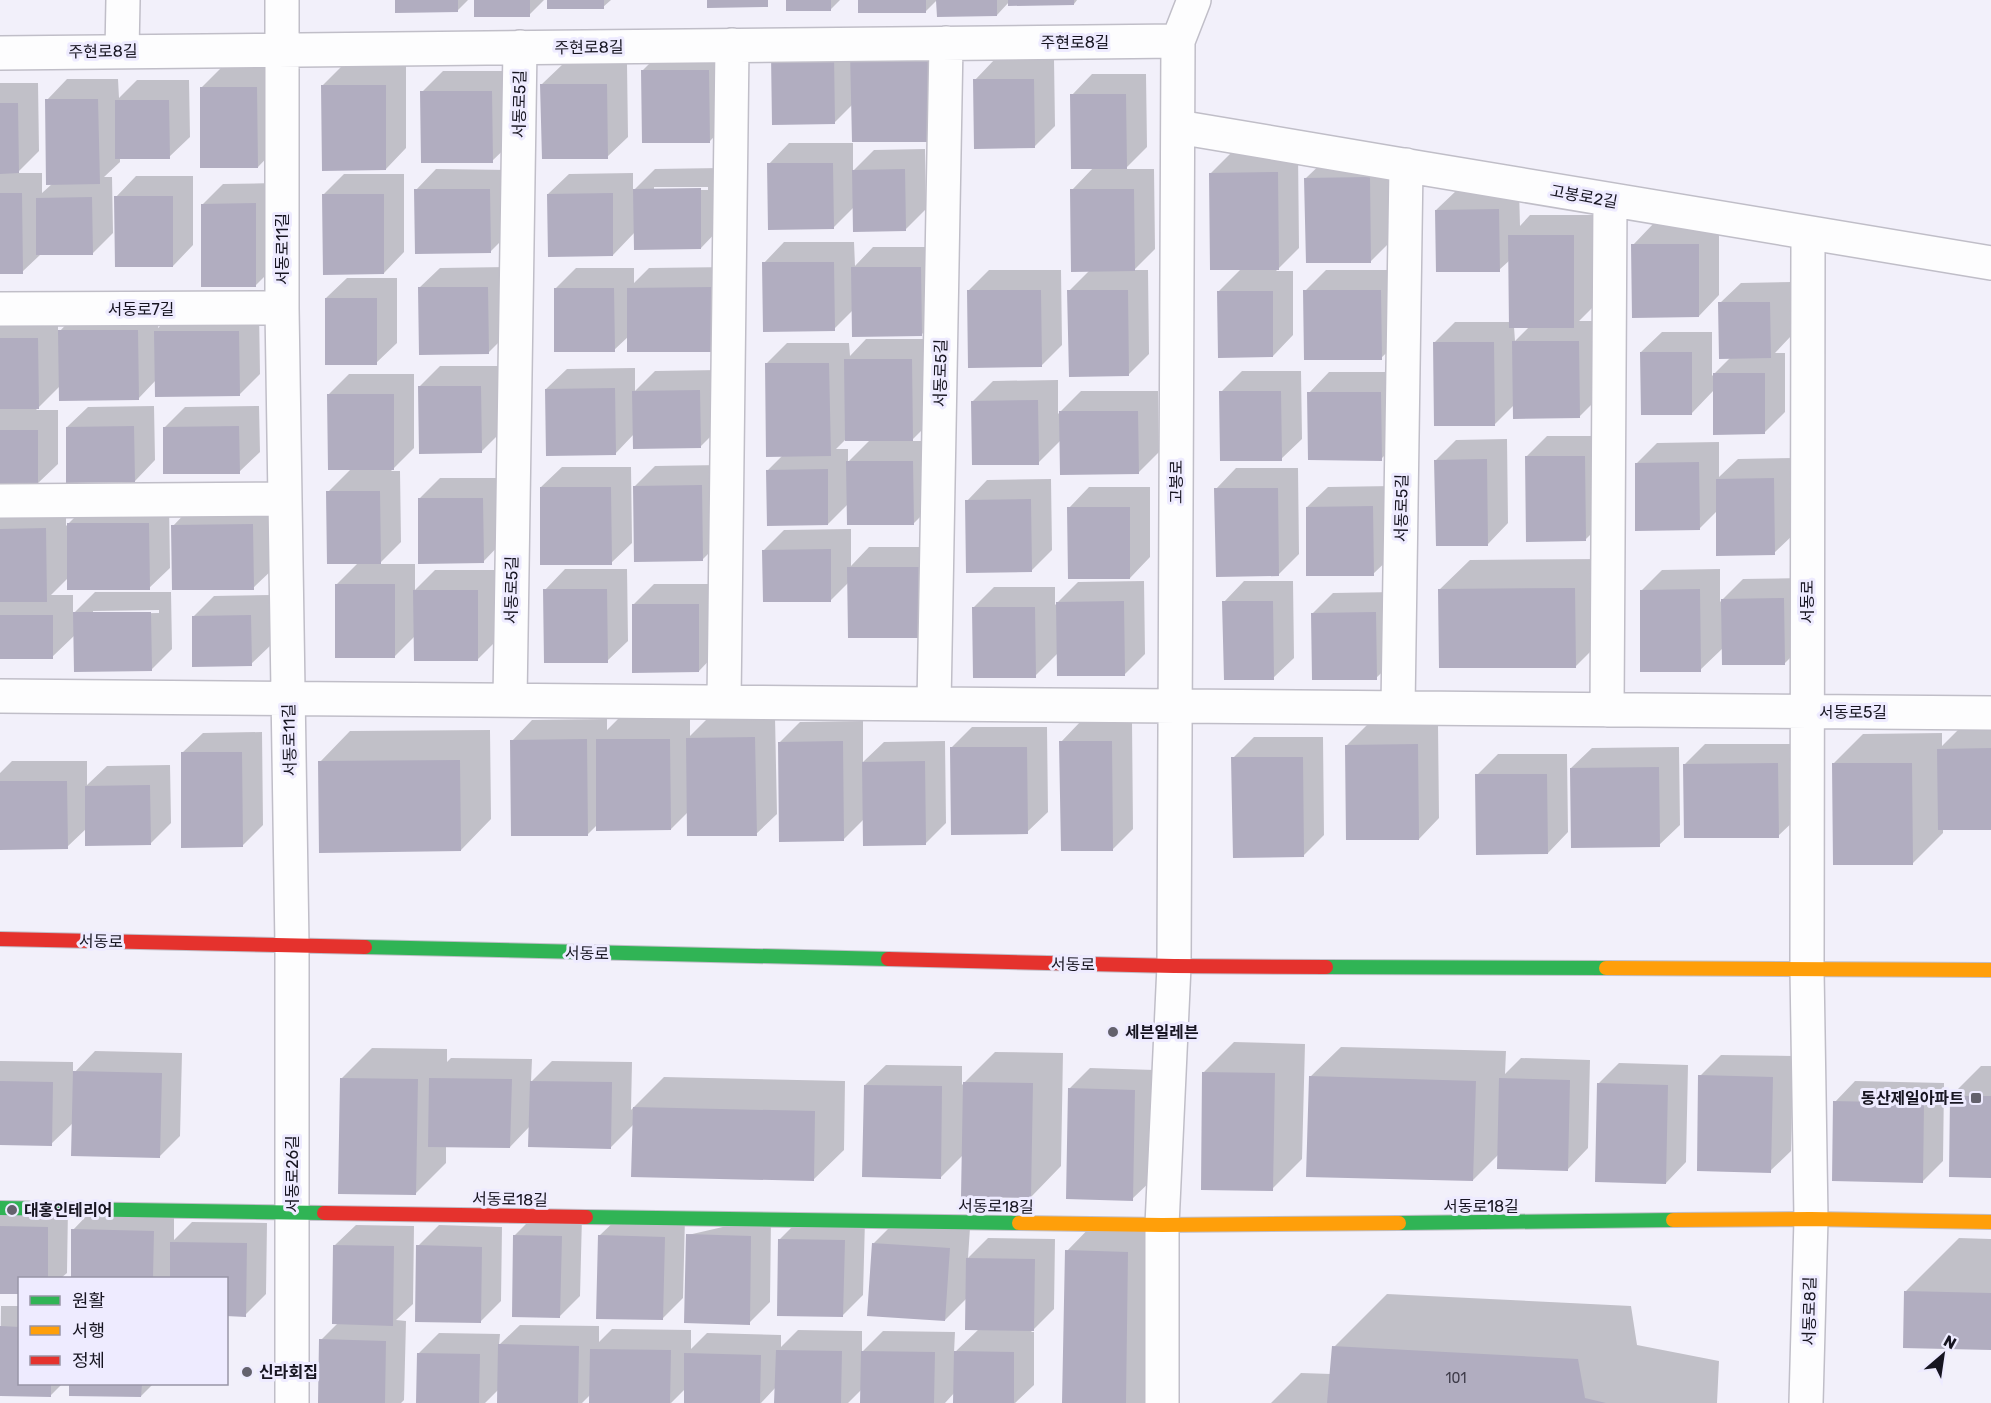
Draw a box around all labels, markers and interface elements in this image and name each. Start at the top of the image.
street label: 주현로8길 [1040,33,1110,52]
street label: 주현로8길 [554,37,624,58]
street label: 주현로8길 [68,41,138,62]
street label: 서동로5길 [509,70,530,138]
street label: 고봉로2길 [1549,181,1619,212]
street label: 서동로11길 [273,213,292,285]
street label: 서동로7길 [107,300,175,319]
street label: 서동로5길 [930,339,951,407]
street label: 고봉로 [1167,460,1186,504]
street label: 서동로5길 [1391,474,1412,542]
street label: 서동로5길 [501,556,522,624]
street label: 서동로 [1798,580,1817,624]
street label: 서동로5길 [1819,703,1887,722]
street label: 서동로11길 [279,704,300,776]
street label: 서동로 [79,932,124,951]
street label: 서동로 [565,944,610,963]
street label: 서동로 [1051,955,1096,974]
place label: 세븐일레븐 [1125,1023,1199,1042]
marker: 세븐일레븐 [1106,1025,1120,1039]
place label: 동산제일아파트 [1861,1089,1964,1108]
marker: 동산제일아파트 [1969,1091,1983,1105]
street label: 서동로26길 [283,1135,302,1213]
street label: 서동로18길 [472,1189,548,1210]
street label: 서동로18길 [958,1196,1034,1217]
street label: 서동로18길 [1443,1197,1519,1216]
place label: 대홍인테리어 [24,1201,112,1220]
marker: 대홍인테리어 [5,1203,19,1217]
street label: 서동로8길 [1799,1276,1820,1346]
legend [18,1277,228,1385]
text: 원활 [72,1290,105,1312]
text: 서행 [72,1320,105,1342]
north arrow [1913,1325,1973,1385]
text: N [1940,1331,1960,1353]
text: 정체 [72,1350,105,1372]
place label: 신라회집 [259,1363,318,1382]
marker: 신라회집 [240,1365,254,1379]
house number: 101 [1446,1370,1466,1387]

